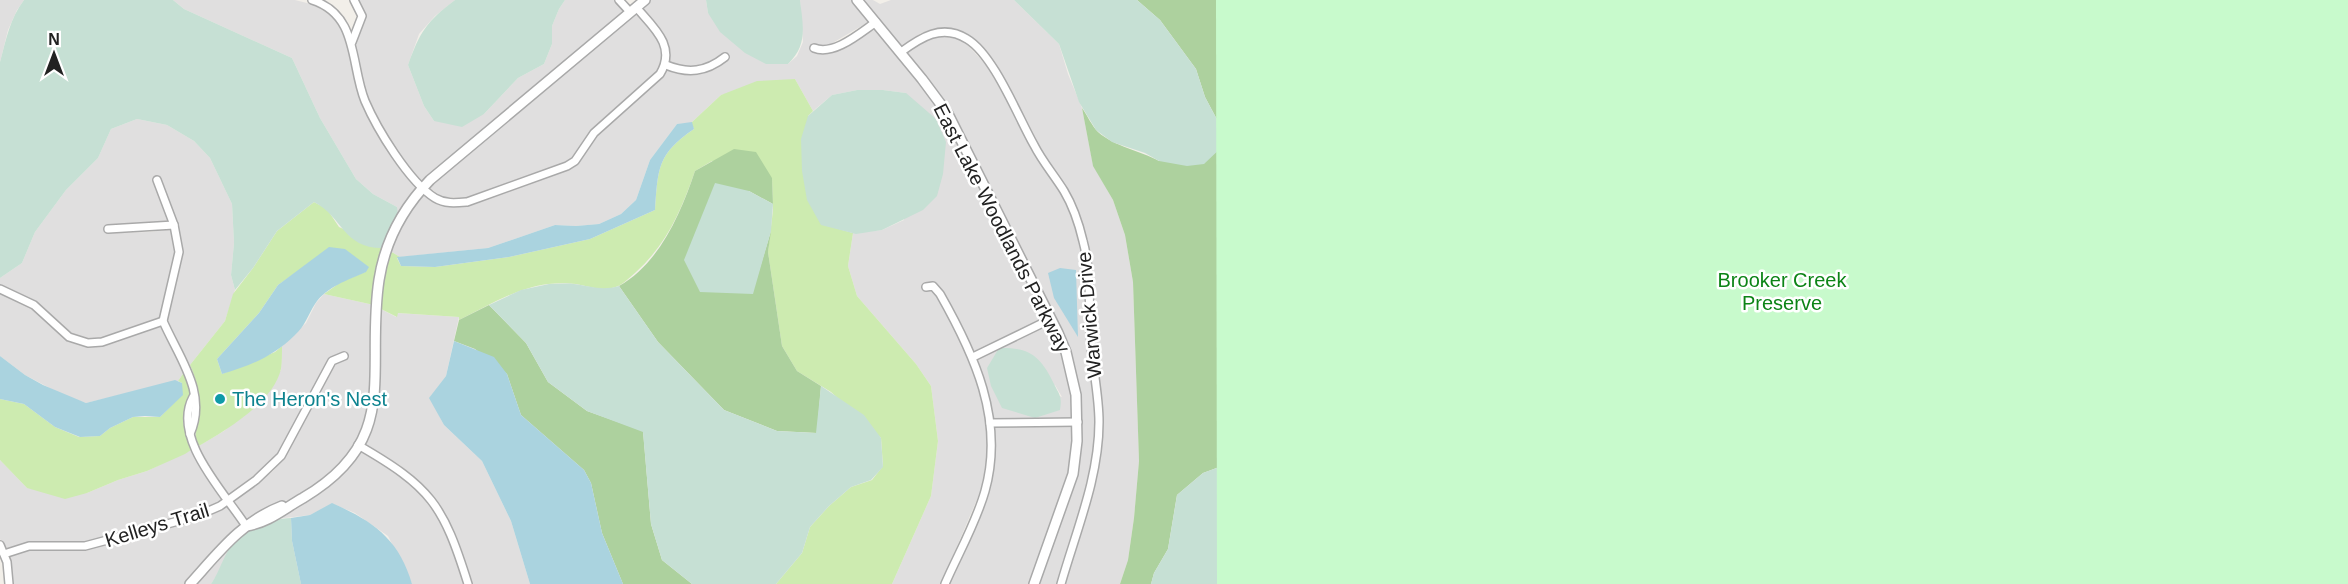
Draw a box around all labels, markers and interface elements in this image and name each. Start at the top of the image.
north arrow [24,24,84,84]
text: N [48,31,60,48]
street label: East Lake Woodlands Parkway [929,100,1075,356]
street label: Warwick Drive [1073,251,1105,379]
park label: Brooker Creek Preserve [1718,269,1847,314]
place label: The Heron's Nest [232,388,387,410]
marker: The Heron's Nest [213,392,227,406]
street label: Kelleys Trail [102,499,212,551]

